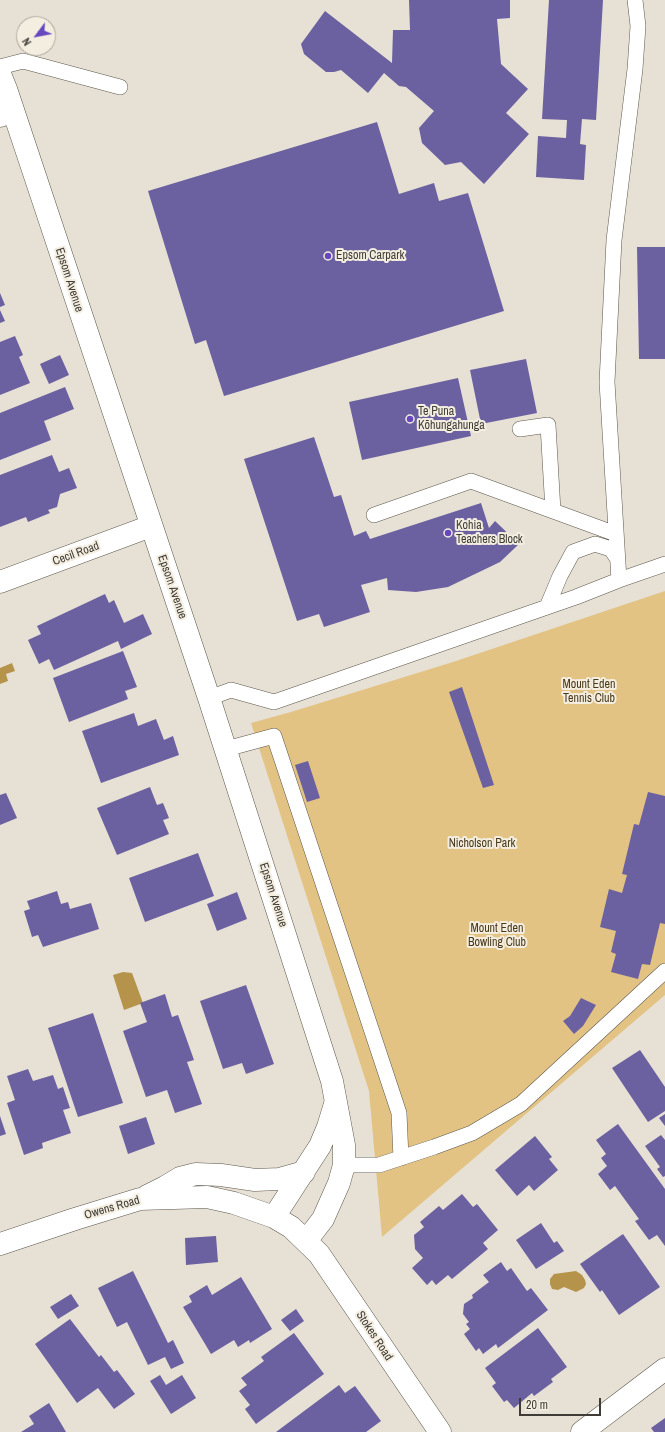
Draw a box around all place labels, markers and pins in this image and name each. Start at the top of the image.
place label: Epsom Carpark [336,249,404,263]
marker: Epsom Carpark [323,251,333,261]
place label: Te Puna Kōhungahunga [418,405,485,433]
marker: Te Puna Kōhungahunga [405,414,415,424]
place label: Kohia Teachers Block [456,519,523,547]
marker: Kohia Teachers Block [443,528,453,538]

